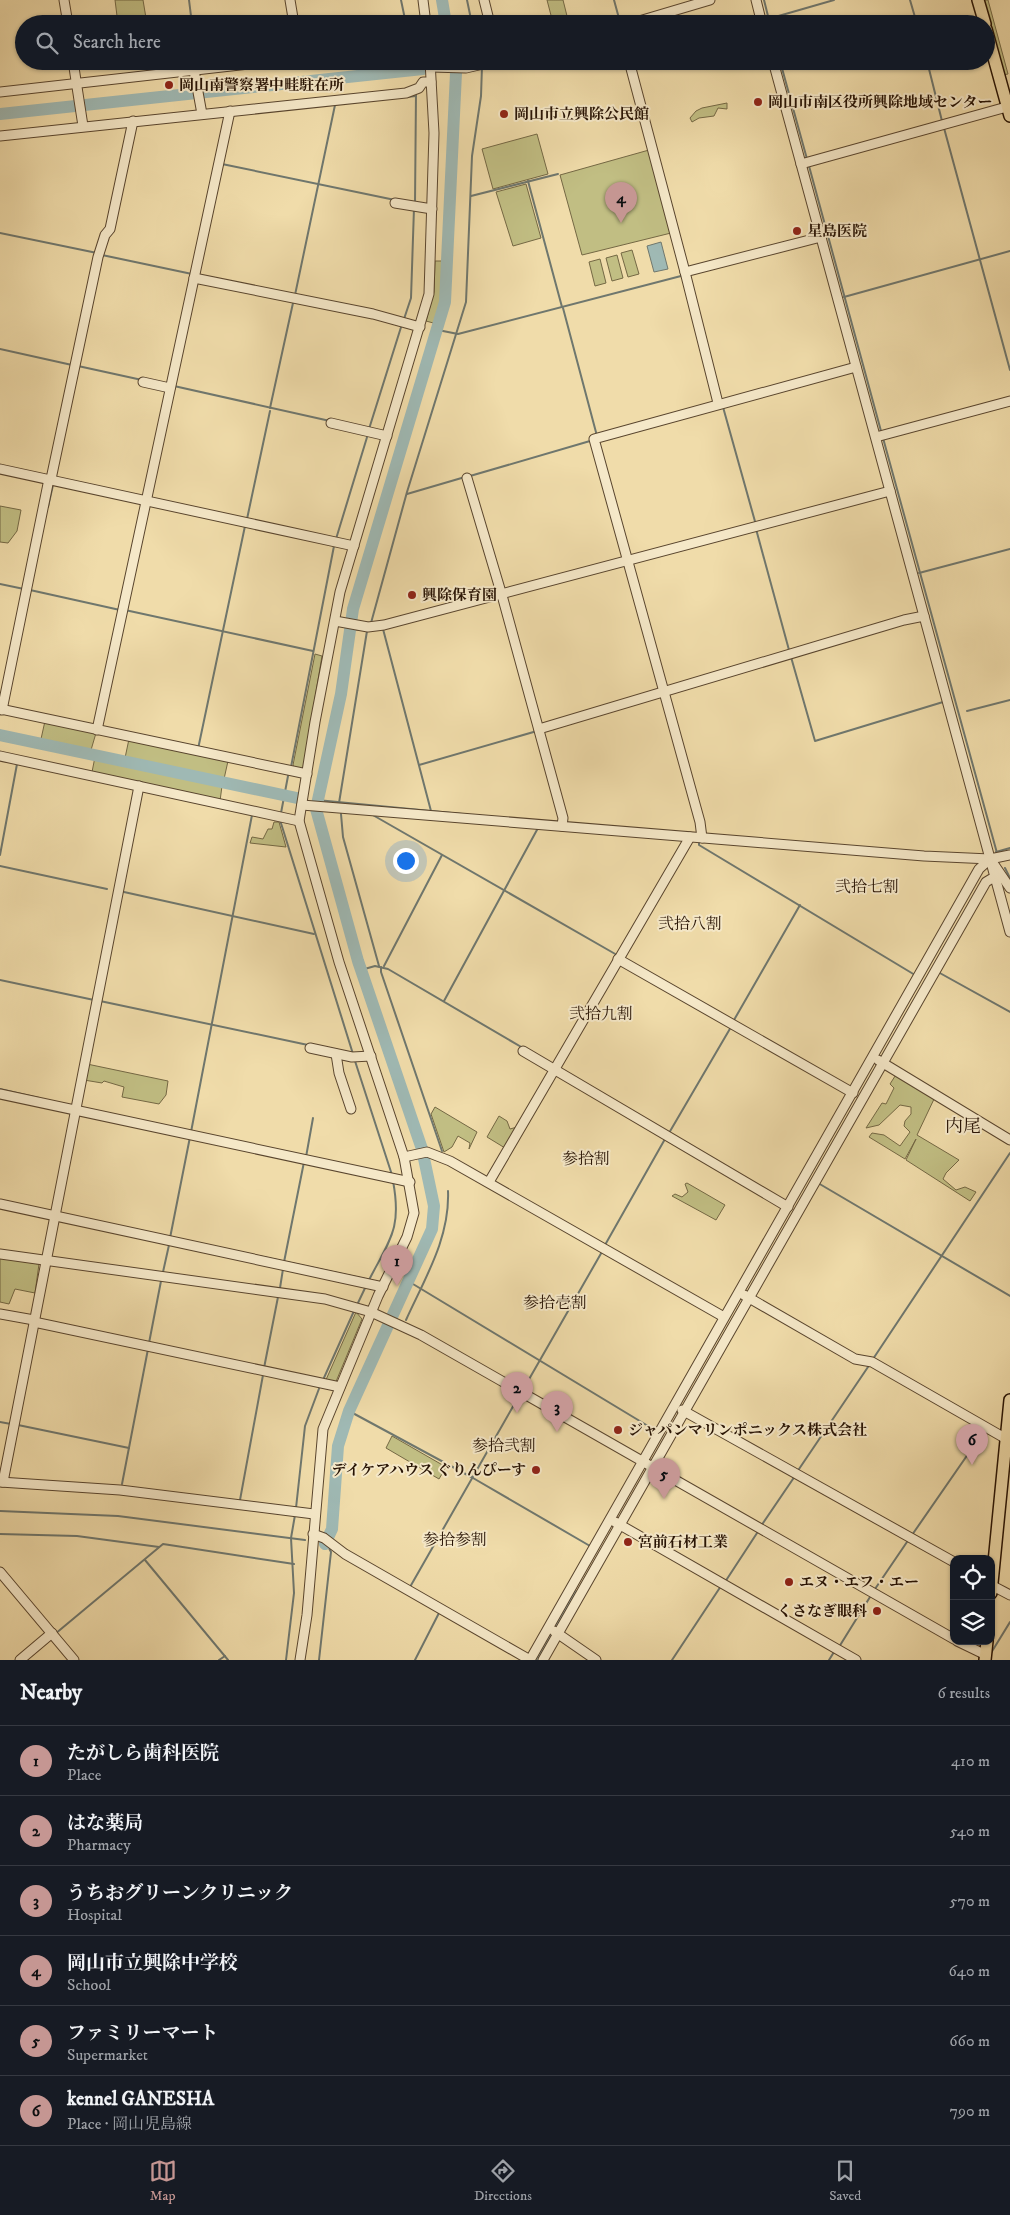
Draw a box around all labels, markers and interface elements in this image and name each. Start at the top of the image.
search box [15,15,995,70]
icon: search [33,29,61,57]
text: Search here [73,31,161,54]
place label: 岡山南警察署中畦駐在所 [179,76,344,95]
marker: 岡山南警察署中畦駐在所 [163,79,175,91]
place label: 岡山市南区役所興除地域センター [768,93,992,112]
marker: 岡山市南区役所興除地域センター [752,96,764,108]
place label: 岡山市立興除公民館 [514,105,649,124]
marker: 岡山市立興除公民館 [498,108,510,120]
pin: 4 [605,182,637,223]
place label: 星島医院 [807,222,867,241]
marker: 星島医院 [791,225,803,237]
place label: 興除保育園 [422,586,497,605]
marker: 興除保育園 [406,589,418,601]
your location [393,848,419,874]
district label: 弐拾七割 [835,877,899,897]
district label: 弐拾八割 [658,914,722,934]
district label: 弐拾九割 [569,1004,633,1024]
district label: 内尾 [945,1116,981,1138]
district label: 参拾割 [562,1149,610,1169]
pin: 1 [381,1245,413,1286]
district label: 参拾壱割 [523,1293,587,1313]
pin: 2 [501,1372,533,1413]
pin: 3 [541,1391,573,1432]
place label: ジャパンマリンポニックス株式会社 [628,1421,867,1440]
marker: ジャパンマリンポニックス株式会社 [612,1424,624,1436]
pin: 6 [956,1424,988,1465]
district label: 参拾弐割 [472,1436,536,1456]
pin: 5 [648,1458,680,1499]
place label: デイケアハウス ぐりんぴーす [332,1461,526,1480]
marker: デイケアハウス ぐりんぴーす [530,1464,542,1476]
district label: 参拾参割 [423,1530,487,1550]
place label: 宮前石材工業 [638,1533,728,1552]
marker: 宮前石材工業 [622,1536,634,1548]
map controls [950,1555,995,1645]
button: locate [950,1555,995,1600]
place label: エヌ・エフ・エー [799,1573,919,1592]
marker: エヌ・エフ・エー [783,1576,795,1588]
button: layers [950,1600,995,1645]
place label: くさなぎ眼科 [777,1602,867,1621]
marker: くさなぎ眼科 [871,1605,883,1617]
text: Nearby [20,1680,82,1706]
text: 6 results [937,1683,990,1703]
text: たがしら歯科医院 [67,1742,219,1765]
text: 1 [33,1751,39,1771]
text: 410 m [951,1751,990,1771]
text: Place [67,1765,101,1785]
text: はな薬局 [67,1812,143,1835]
text: 2 [32,1821,40,1841]
text: 540 m [950,1821,990,1841]
text: Pharmacy [67,1835,131,1855]
text: うちおグリーンクリニック [67,1882,293,1905]
text: 3 [33,1891,39,1911]
text: 570 m [950,1891,990,1911]
text: Hospital [67,1905,122,1925]
text: 岡山市立興除中学校 [67,1952,238,1975]
text: 4 [31,1961,41,1981]
text: 640 m [948,1961,990,1981]
text: School [67,1975,111,1995]
text: ファミリーマート [67,2022,219,2045]
text: 5 [32,2031,40,2051]
text: 660 m [949,2031,990,2051]
text: Supermarket [67,2045,148,2065]
text: kennel GANESHA [67,2088,214,2111]
text: 6 [32,2101,40,2121]
text: 790 m [950,2101,990,2121]
text: Place · 岡山児島線 [67,2114,192,2134]
tab: Map [149,2157,177,2205]
tab: Directions [474,2157,532,2205]
tab: Saved [829,2157,861,2205]

